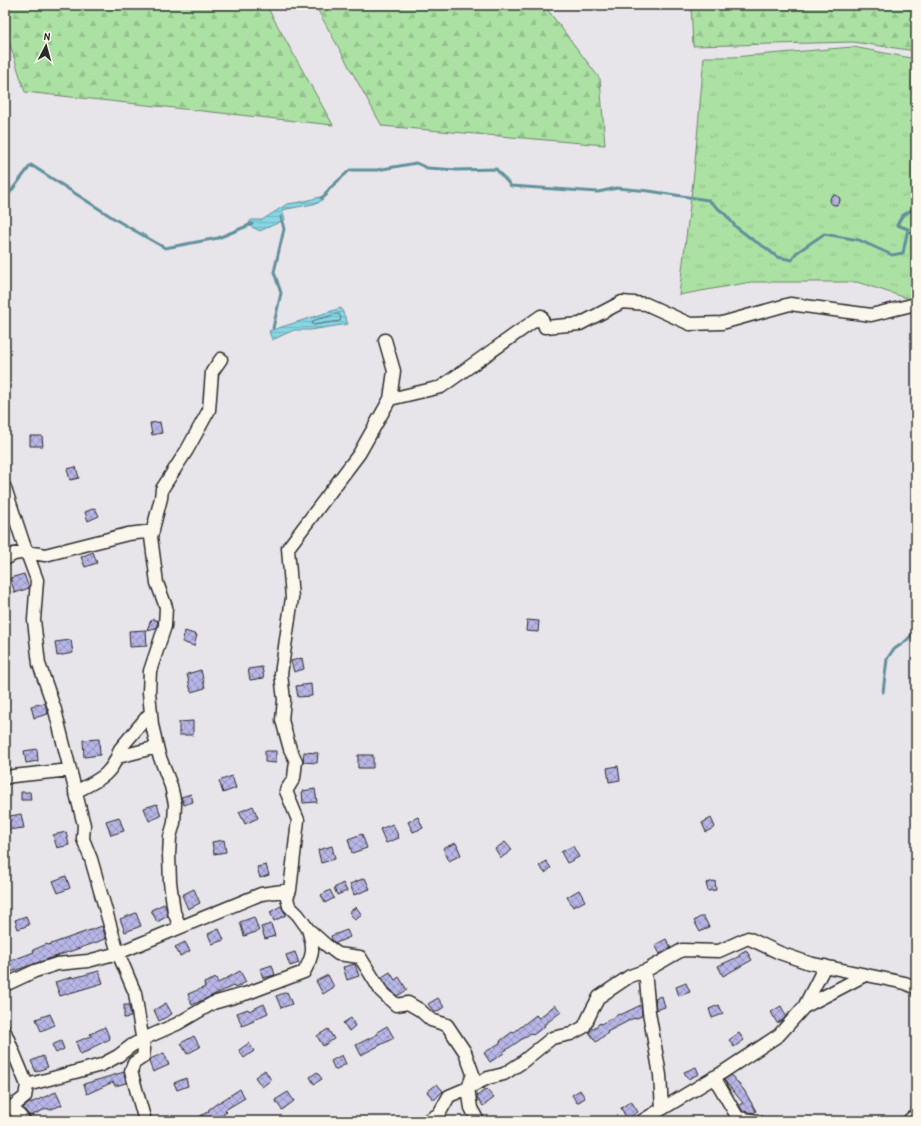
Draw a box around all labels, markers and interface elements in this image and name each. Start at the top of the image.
north arrow [26,26,66,66]
text: N [43,29,51,43]

